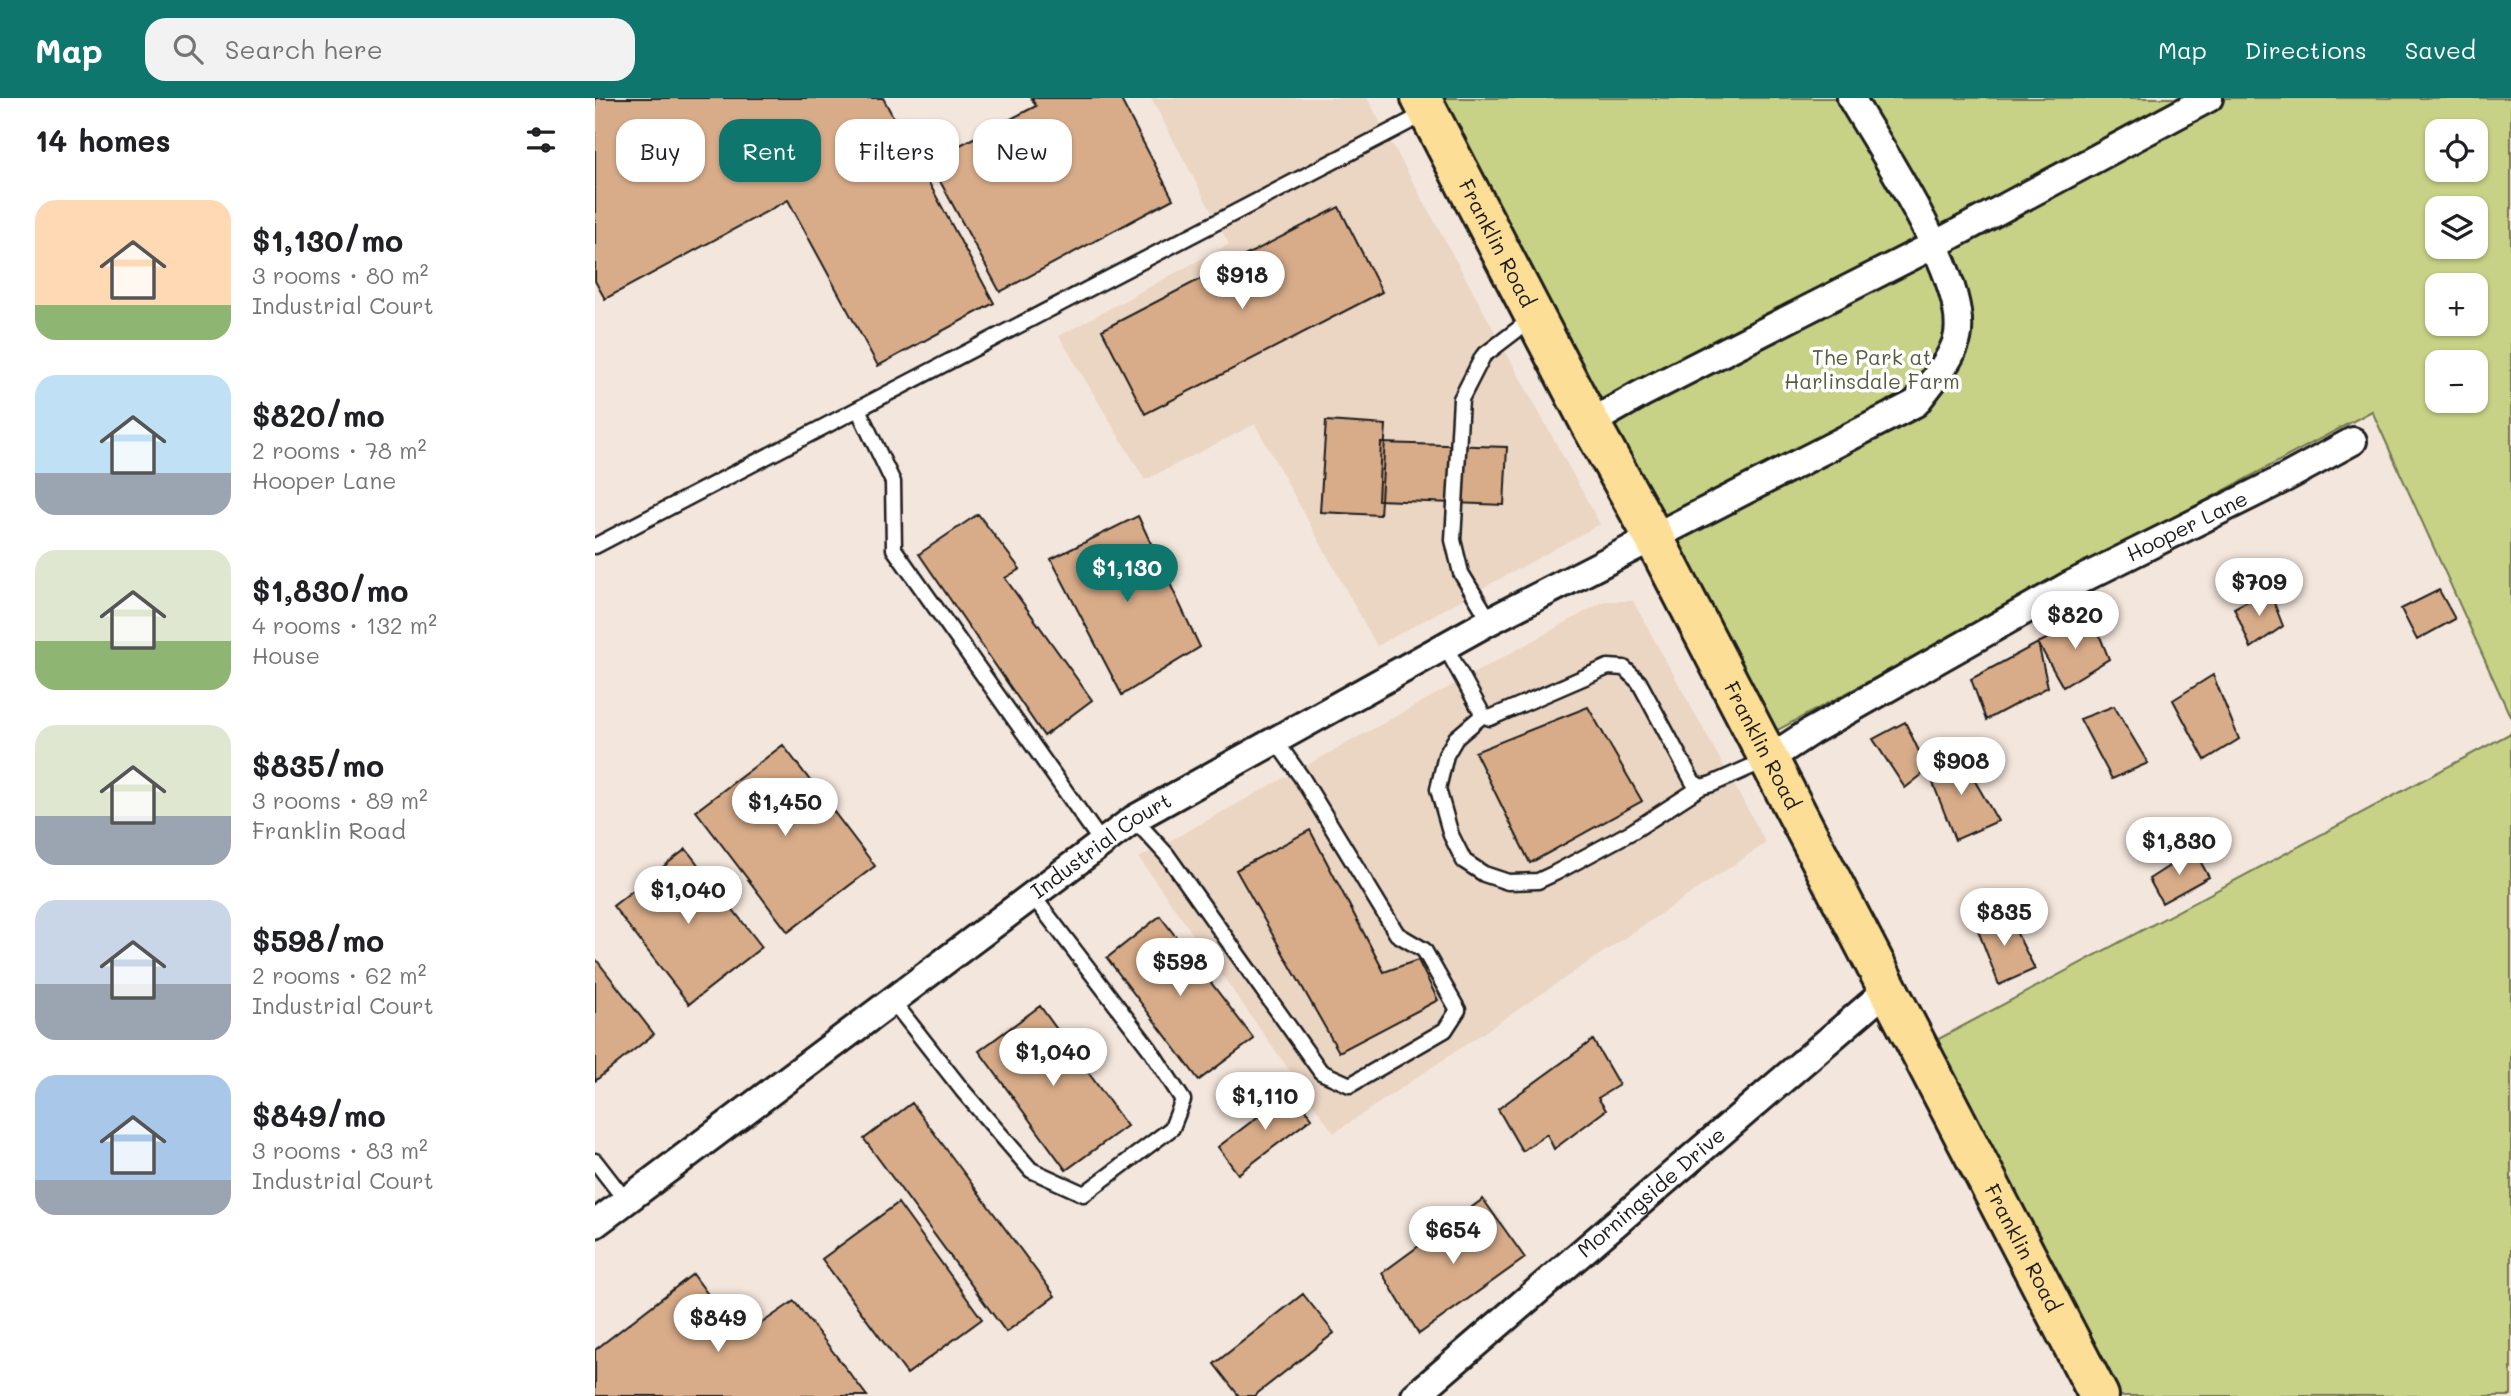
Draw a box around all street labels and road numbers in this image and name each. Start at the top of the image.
street label: Franklin Road [1454,174,1542,311]
street label: Hooper Lane [2122,484,2252,567]
street label: Franklin Road [1719,676,1807,814]
street label: Industrial Court [1025,786,1175,904]
street label: Morningside Drive [1571,1120,1730,1263]
street label: Franklin Road [1979,1179,2068,1316]

